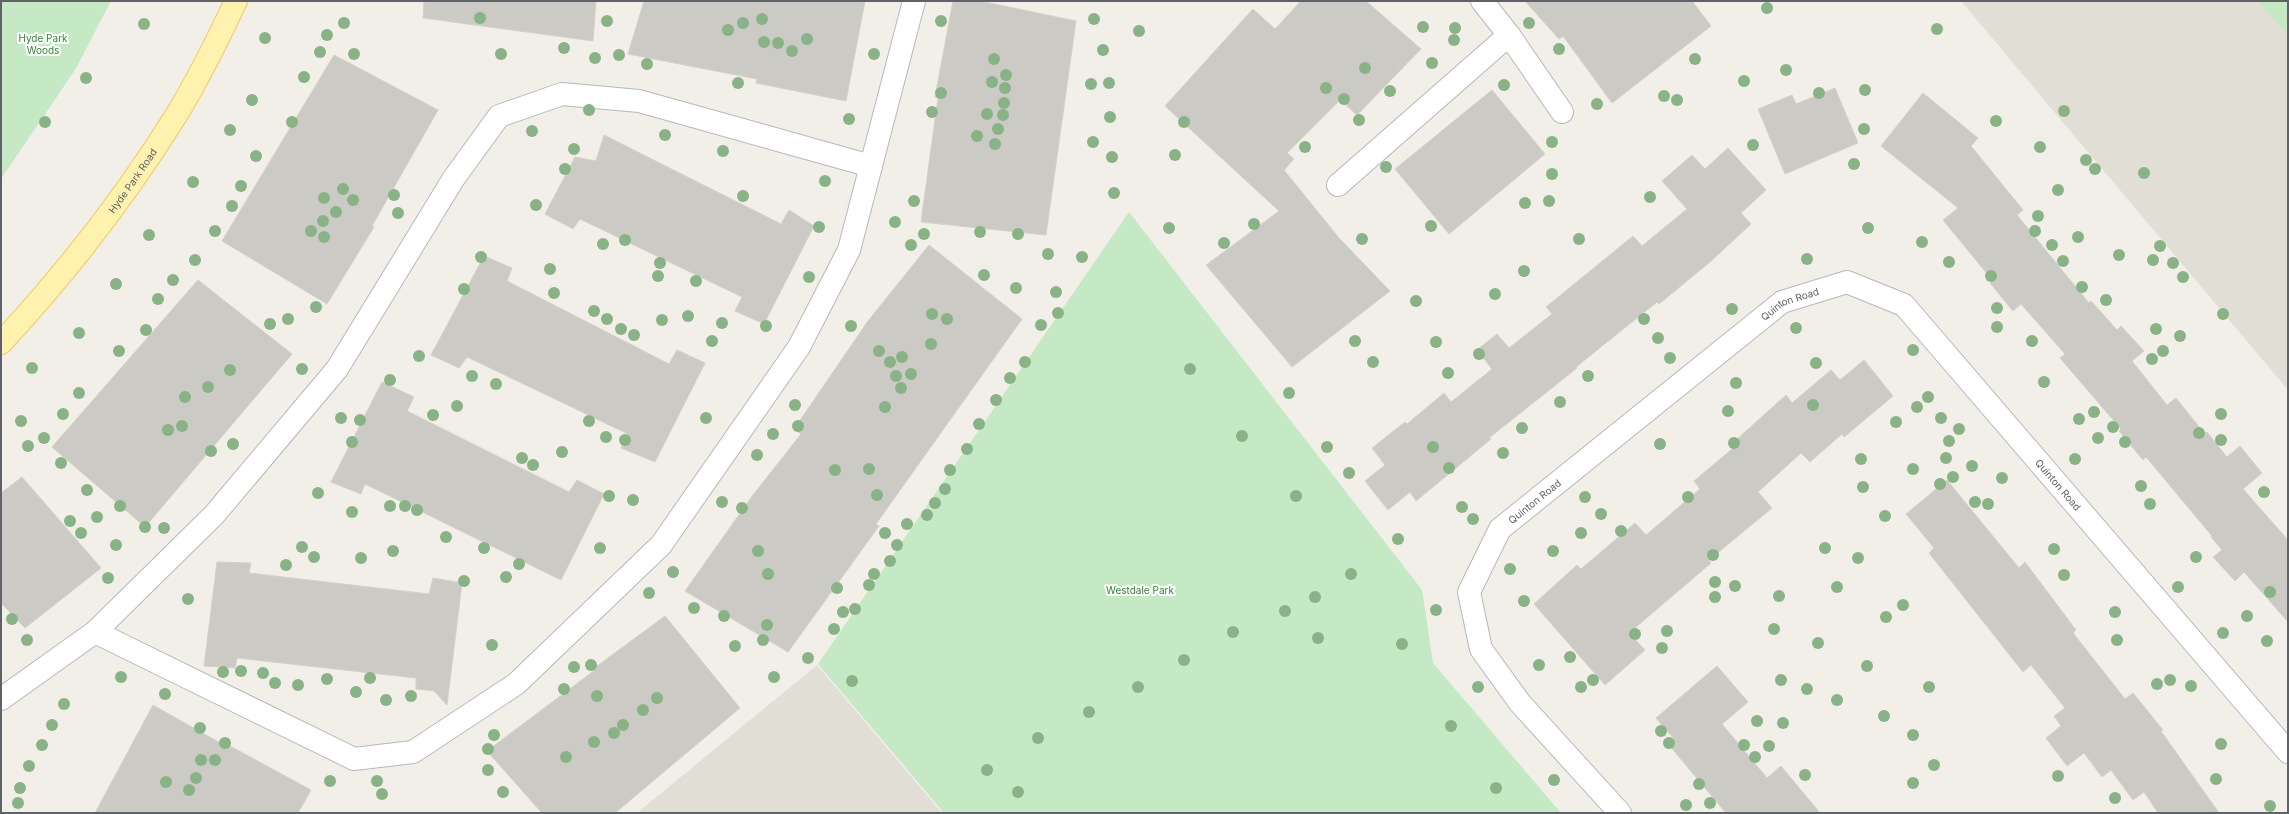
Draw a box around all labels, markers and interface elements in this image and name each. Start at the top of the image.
park label: Hyde Park Woods [18,32,68,56]
street label: Hyde Park Road [106,146,159,215]
street label: Quinton Road [1758,285,1820,323]
street label: Quinton Road [2033,456,2084,513]
street label: Quinton Road [1506,477,1563,526]
park label: Westdale Park [1106,584,1174,596]

